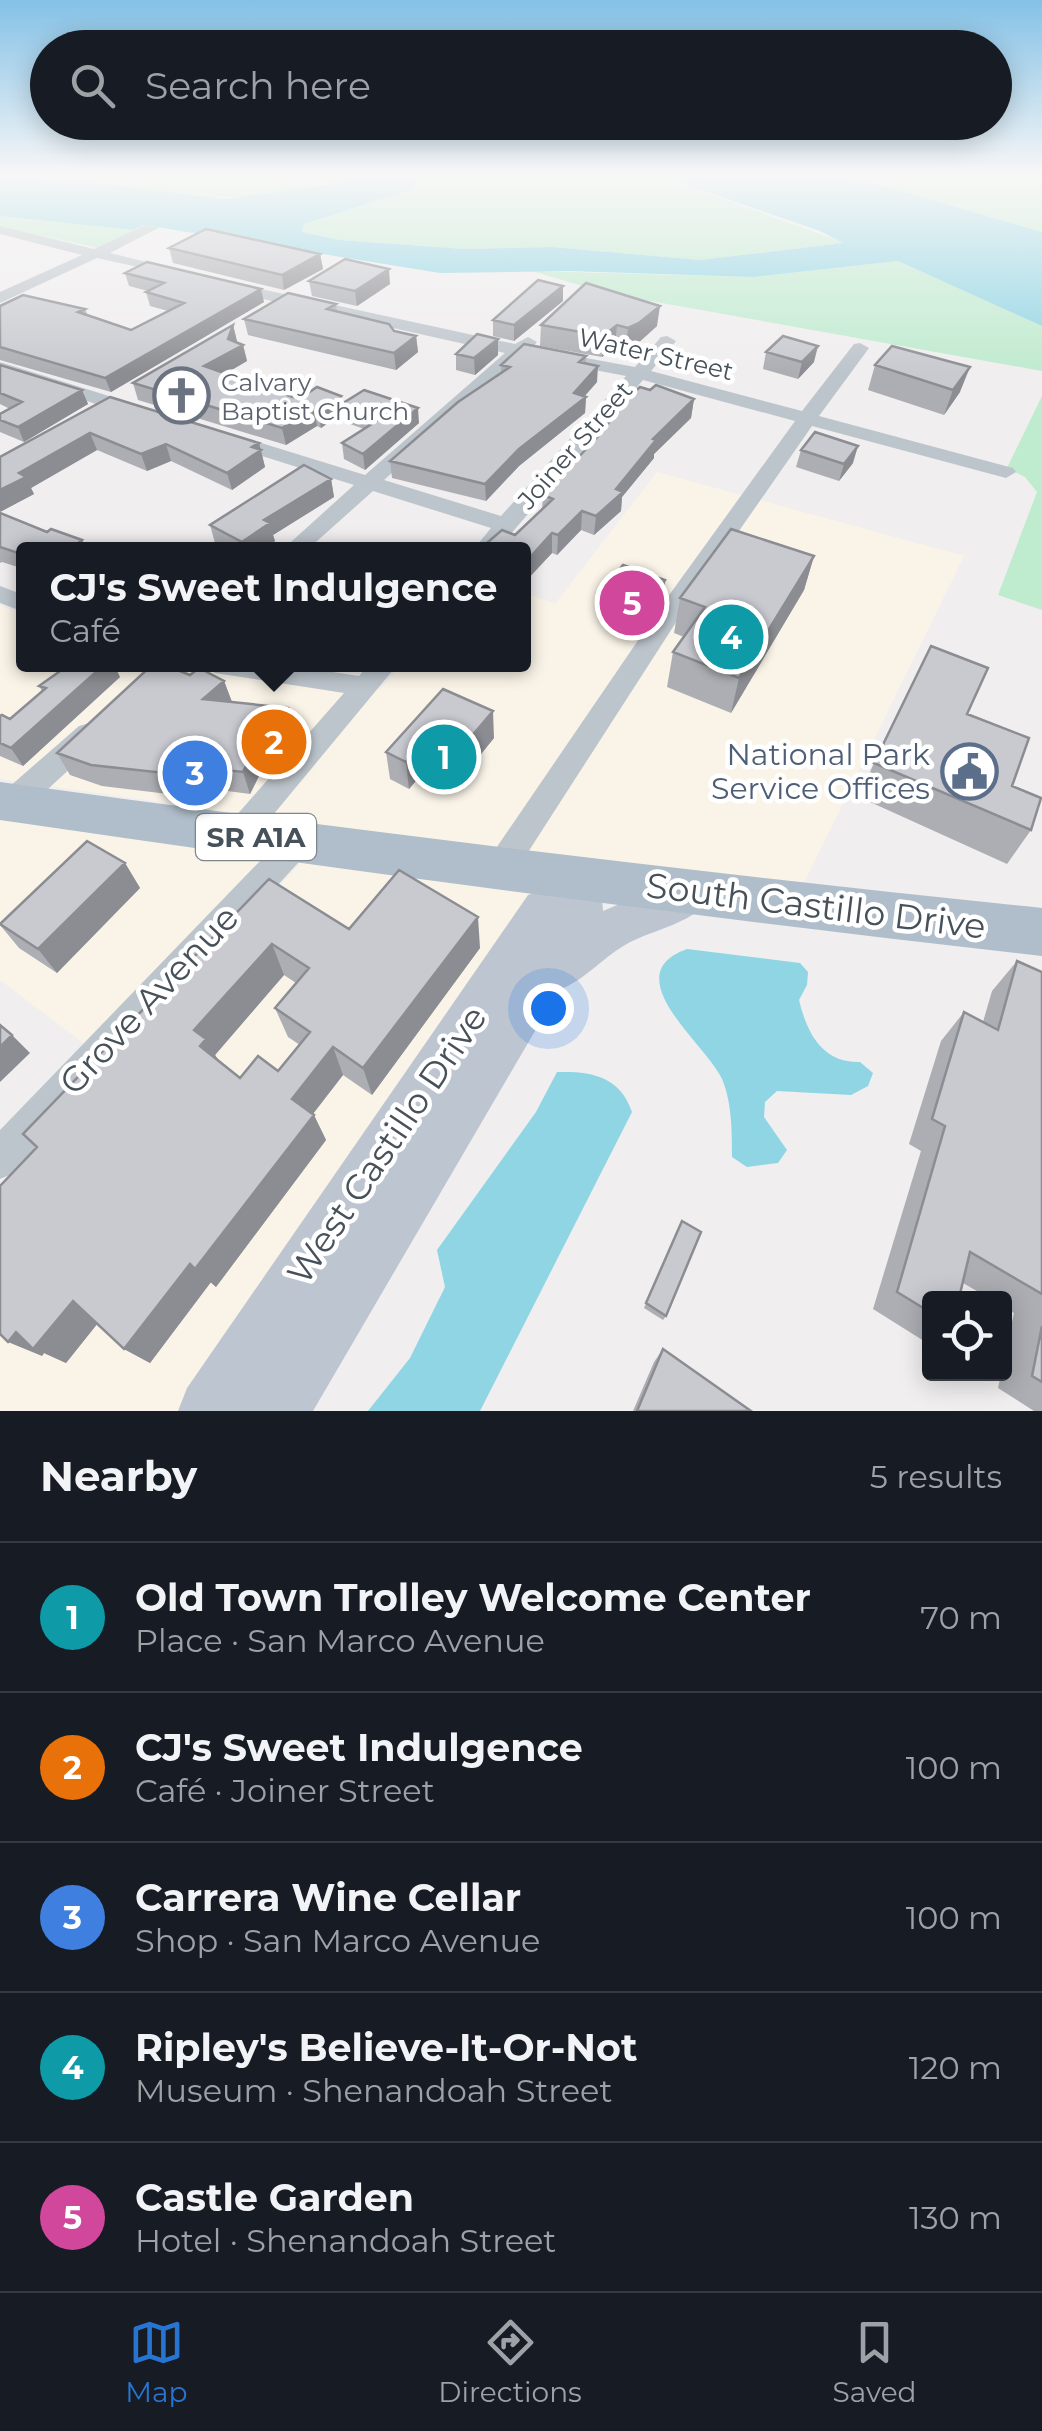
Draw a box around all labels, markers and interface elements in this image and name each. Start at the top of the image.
search box [30,30,1012,140]
icon: search [65,58,120,113]
text: Search here [145,62,371,109]
street label: Water Street [576,322,736,386]
church icon: Calvary Baptist Church [152,366,212,426]
place label: Calvary Baptist Church [221,367,409,426]
street label: Joiner Street [511,375,639,516]
popup [16,542,531,672]
text: CJ's Sweet Indulgence [50,564,497,611]
pin: 5 [600,566,664,640]
pin: 4 [698,600,764,674]
text: Café [50,611,121,650]
pin: 2 [242,704,306,780]
pin: 1 [412,720,476,794]
pin: 3 [162,736,228,810]
place label: National Park Service Offices [711,736,930,807]
public building icon: National Park Service Offices [939,742,999,802]
road number: SR A1A [196,814,316,860]
street label: South Castillo Drive [644,863,988,948]
street label: Grove Avenue [50,896,247,1103]
your location [523,983,574,1034]
street label: West Castillo Drive [278,998,496,1292]
map controls [922,1291,1012,1381]
button: locate [922,1291,1012,1381]
text: Nearby [40,1450,197,1502]
text: 5 results [870,1457,1002,1496]
text: Old Town Trolley Welcome Center [135,1574,811,1621]
text: 1 [66,1598,79,1637]
text: 70 m [920,1598,1002,1637]
text: Place · San Marco Avenue [135,1621,545,1660]
text: CJ's Sweet Indulgence [135,1724,583,1771]
text: 2 [63,1748,82,1787]
text: 100 m [906,1748,1002,1787]
text: Café · Joiner Street [135,1771,435,1810]
text: Carrera Wine Cellar [135,1874,521,1921]
text: 3 [63,1898,82,1937]
text: 100 m [906,1898,1002,1937]
text: Shop · San Marco Avenue [135,1921,540,1960]
text: Ripley's Believe-It-Or-Not [135,2024,637,2071]
text: 4 [61,2048,84,2087]
text: 120 m [909,2048,1002,2087]
text: Museum · Shenandoah Street [135,2071,612,2110]
text: Castle Garden [135,2174,414,2221]
text: 5 [63,2198,82,2237]
text: 130 m [909,2198,1002,2237]
text: Hotel · Shenandoah Street [135,2221,556,2260]
tab: Map [125,2315,188,2409]
tab: Directions [438,2315,582,2409]
tab: Saved [832,2315,917,2409]

